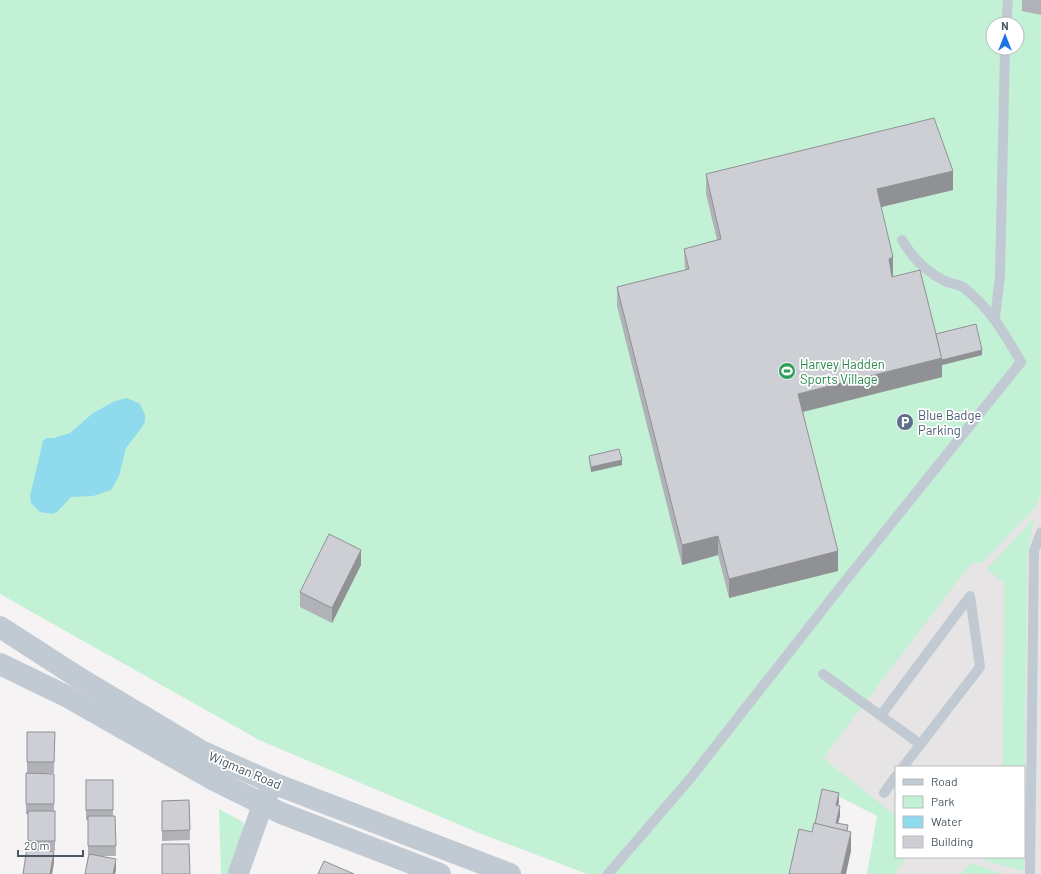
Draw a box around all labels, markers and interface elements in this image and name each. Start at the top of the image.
north arrow [985,16,1025,56]
text: N [1001,19,1009,32]
place label: Harvey Hadden Sports Village [800,356,885,387]
sports icon: Harvey Hadden Sports Village [777,361,797,381]
place label: Blue Badge Parking [918,407,981,438]
parking icon: Blue Badge Parking [895,412,915,432]
street label: Wigman Road [206,748,284,792]
legend [895,766,1025,858]
text: Road [931,774,958,788]
text: Park [931,794,955,808]
text: Water [931,814,963,828]
scale bar [18,832,83,858]
text: Building [931,834,973,848]
text: 20 m [24,838,50,852]

